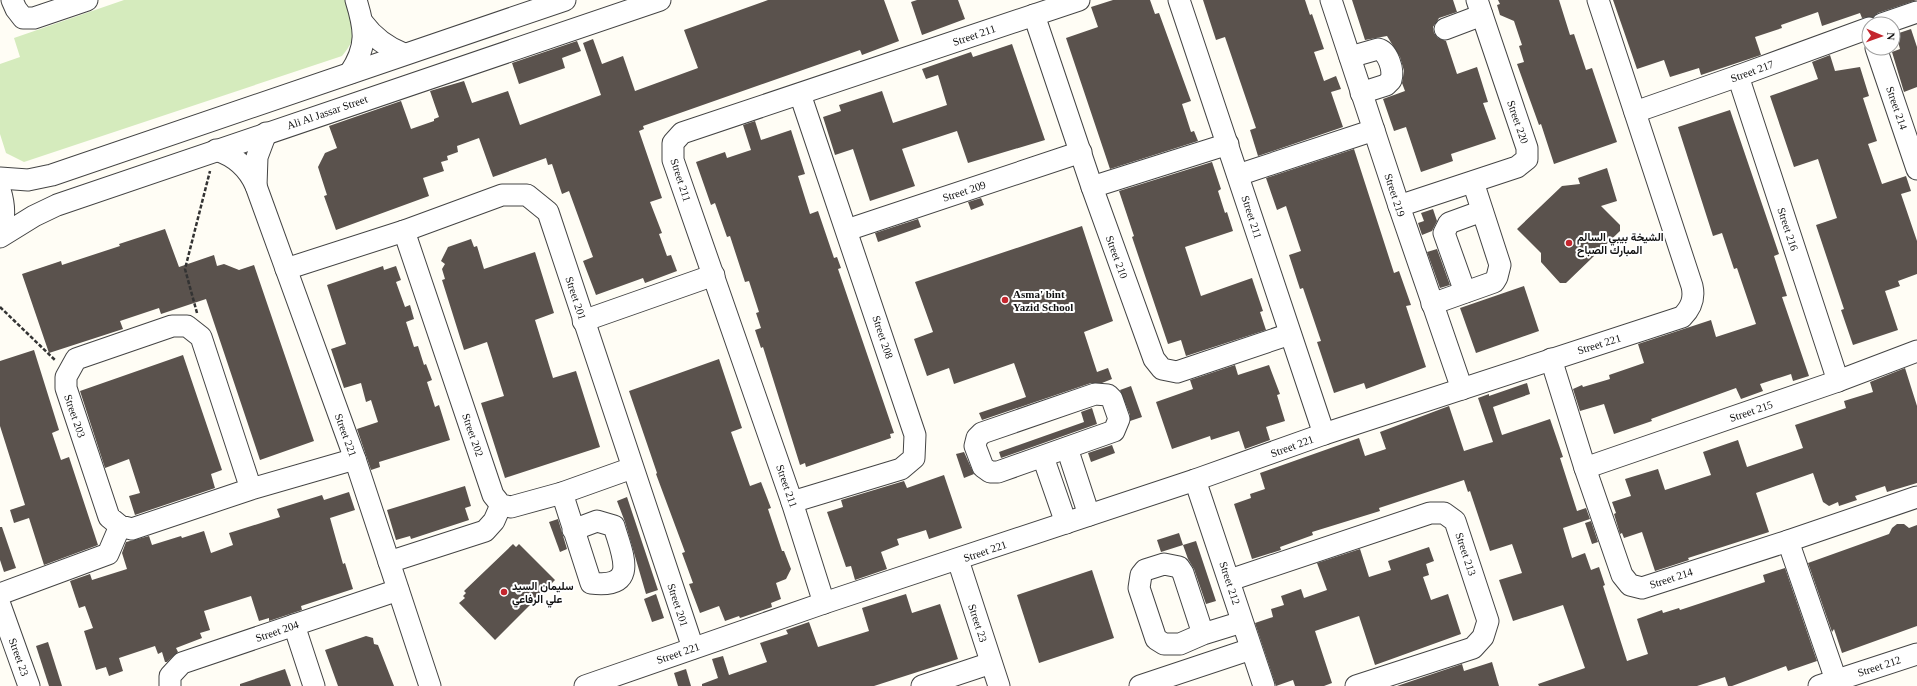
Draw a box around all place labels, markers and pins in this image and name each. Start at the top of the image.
place label: الشيخة بيبي السالم المبارك الصباح [1577,231,1664,258]
marker: الشيخة بيبي السالم المبارك الصباح [1564,238,1574,248]
place label: Asma' bint Yazid School [1013,288,1073,313]
marker: Asma' bint Yazid School [1000,295,1010,305]
place label: سليمان السيد علي الرفاعي [512,580,574,608]
marker: سليمان السيد علي الرفاعي [499,587,509,597]

